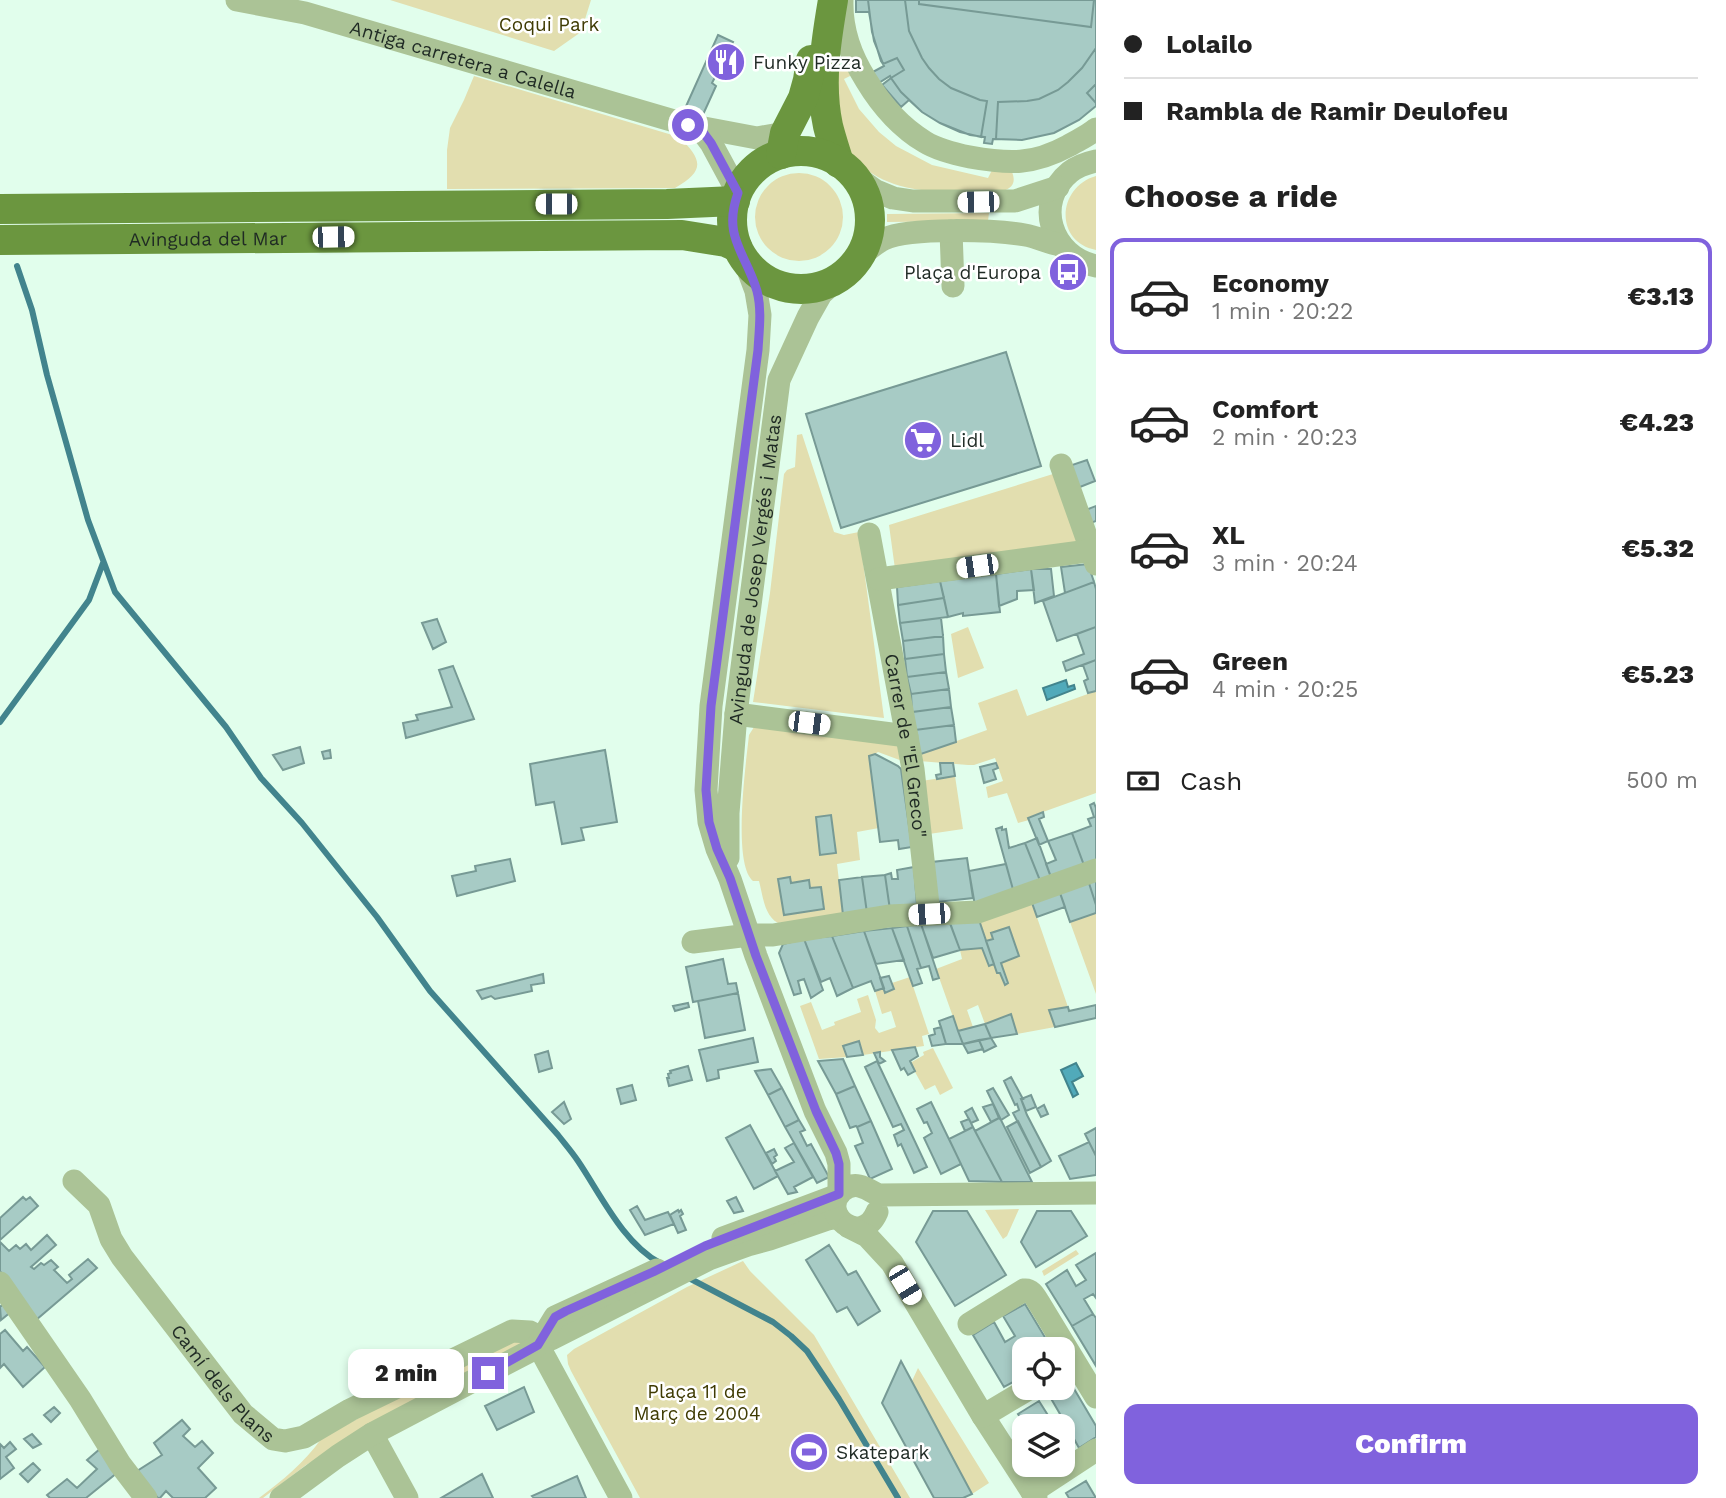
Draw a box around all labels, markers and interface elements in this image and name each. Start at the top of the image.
park label: Coqui Park [499,13,599,36]
street label: Antiga carretera a Calella [347,16,579,104]
text: Lolailo [1166,29,1252,59]
restaurant icon: Funky Pizza [705,41,747,83]
place label: Funky Pizza [753,51,862,74]
text: Rambla de Ramir Deulofeu [1166,96,1508,126]
route start [672,109,704,141]
text: Choose a ride [1124,177,1338,215]
car [957,191,1000,213]
car [536,194,578,215]
car [312,226,355,248]
street label: Avinguda del Mar [129,227,288,251]
bus stop icon: Plaça d'Europa [1047,251,1089,293]
place label: Plaça d'Europa [904,261,1041,284]
icon: car [1128,265,1191,328]
text: Economy [1212,268,1329,298]
text: €3.13 [1628,281,1694,311]
text: 1 min · 20:22 [1212,298,1353,325]
icon: car [1128,391,1191,454]
text: Comfort [1212,394,1318,424]
text: €4.23 [1620,407,1694,437]
street label: Avinguda de Josep Vergés i Matas [724,413,786,726]
supermarket icon: Lidl [902,419,944,461]
text: 2 min · 20:23 [1212,424,1358,451]
place label: Lidl [950,429,984,452]
icon: car [1128,517,1191,580]
text: XL [1212,520,1245,550]
text: €5.32 [1622,533,1694,563]
text: 3 min · 20:24 [1212,550,1358,577]
car [955,553,1000,579]
icon: car [1128,643,1191,706]
text: Green [1212,646,1288,676]
street label: Carrer de "El Greco" [880,652,932,839]
text: €5.23 [1622,659,1694,689]
text: 4 min · 20:25 [1212,676,1358,703]
car [787,710,832,736]
icon: cash [1124,762,1162,800]
text: Cash [1180,766,1242,796]
text: 500 m [1626,767,1698,794]
car [908,902,951,926]
car [886,1262,925,1308]
street label: Camí dels Plans [166,1320,279,1448]
map controls [1012,1337,1075,1477]
button: locate [1012,1337,1075,1400]
callout: 2 min [348,1348,463,1398]
route end [472,1357,504,1389]
text: 2 min [375,1360,437,1387]
park label: Plaça 11 de Març de 2004 [633,1380,761,1425]
button: Confirm [1124,1404,1698,1484]
button: layers [1012,1414,1075,1477]
sports icon: Skatepark [788,1431,830,1473]
place label: Skatepark [836,1441,929,1464]

